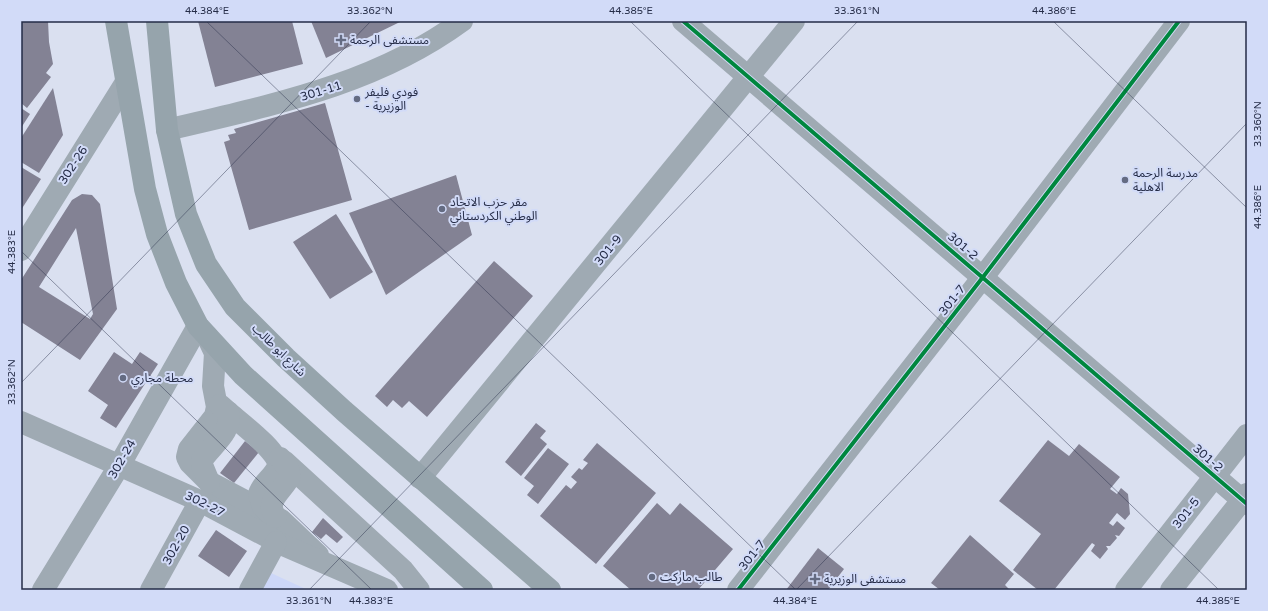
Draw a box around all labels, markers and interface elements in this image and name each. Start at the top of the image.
text: 44.384°E [185,5,229,17]
text: 33.362°N [347,5,393,17]
text: 44.385°E [609,5,653,17]
text: 33.361°N [834,5,880,17]
text: 44.386°E [1032,5,1076,17]
place label: مستشفى الرحمة [350,33,429,47]
marker: مستشفى الرحمة [335,34,347,46]
street label: 301-11 [299,78,343,104]
place label: فودي فليفر - الوزيرية [364,85,418,113]
marker: فودي فليفر - الوزيرية [352,94,362,104]
text: 33.360°N [1252,101,1264,147]
street label: 302-26 [56,143,90,187]
place label: مدرسة الرحمة الاهلية [1133,166,1198,194]
marker: مدرسة الرحمة الاهلية [1120,175,1130,185]
text: 44.386°E [1252,185,1264,229]
place label: مقر حزب الاتحاد الوطني الكردستاني [450,195,538,226]
marker: مقر حزب الاتحاد الوطني الكردستاني [437,204,447,214]
street label: 301-2 [945,229,981,263]
text: 44.383°E [6,230,18,274]
street label: 301-9 [592,232,624,268]
street label: 301-7 [936,282,968,318]
street label: شارع ابو طالب [248,321,309,381]
text: 33.362°N [6,359,18,405]
place label: محطة مجاري [131,371,193,388]
marker: محطة مجاري [118,373,128,383]
street label: 302-24 [105,437,139,481]
street label: 301-2 [1190,441,1226,475]
street label: 302-27 [183,488,227,520]
street label: 301-5 [1170,495,1202,531]
street label: 302-20 [160,523,193,567]
street label: 301-7 [736,537,768,573]
place label: طالب ماركت [660,570,723,584]
marker: طالب ماركت [647,572,657,582]
place label: مستشفى الوزيرية [824,572,906,586]
marker: مستشفى الوزيرية [809,573,821,585]
text: 33.361°N [286,595,332,607]
text: 44.383°E [349,595,393,607]
text: 44.384°E [773,595,817,607]
text: 44.385°E [1196,595,1240,607]

